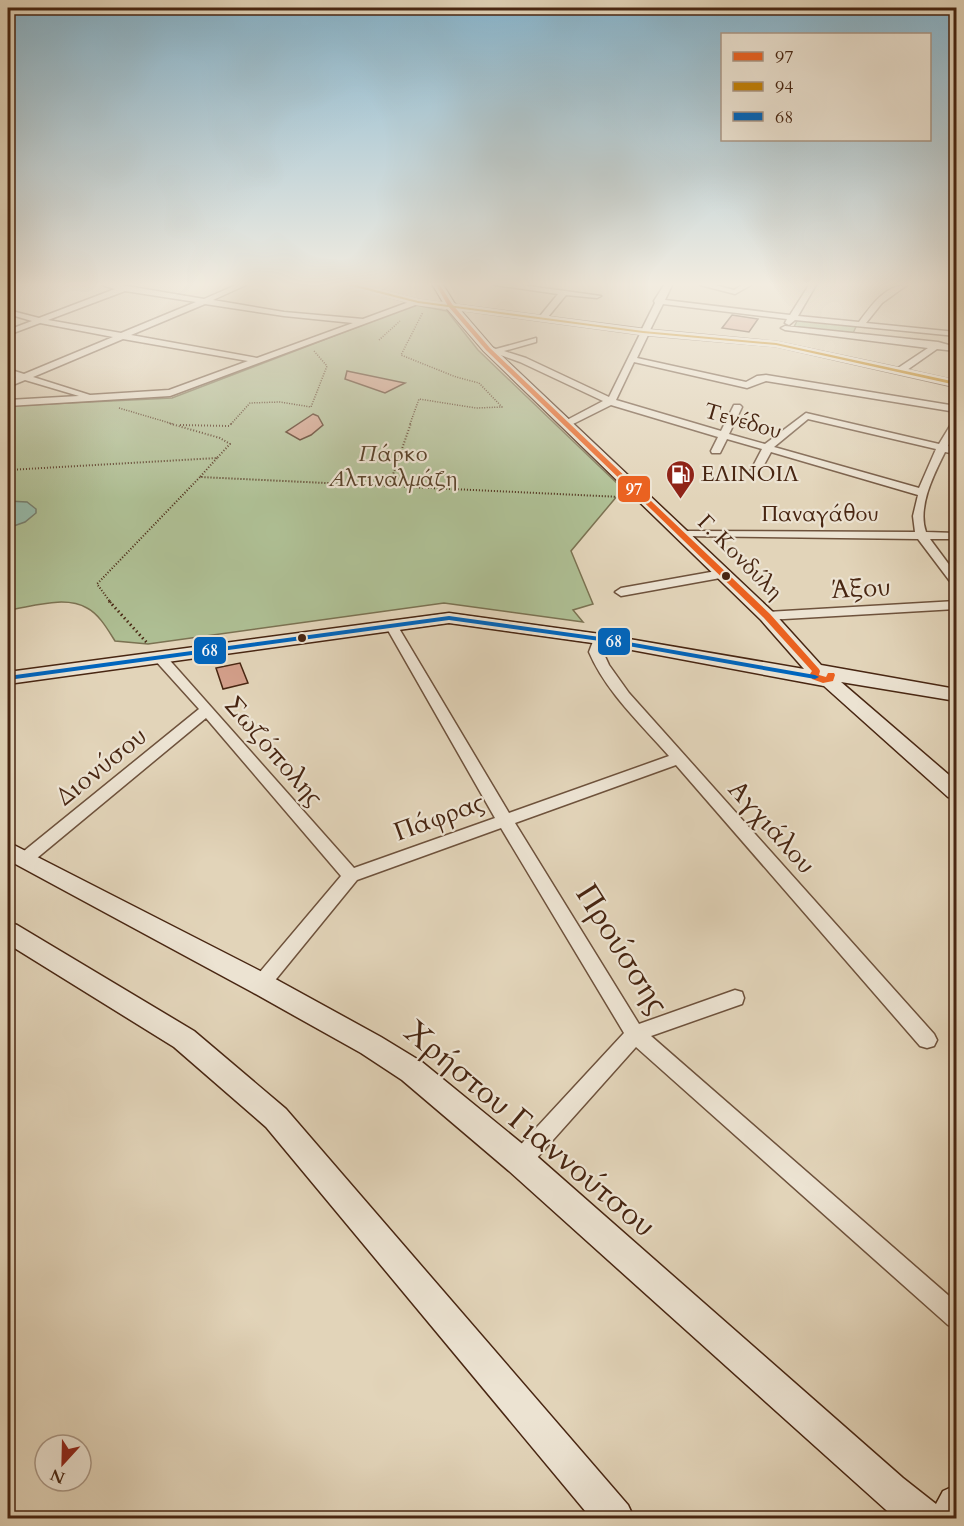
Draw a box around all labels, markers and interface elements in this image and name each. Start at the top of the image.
legend [721,33,931,141]
text: 97 [775,45,793,70]
text: 94 [775,75,793,100]
text: 68 [775,105,793,130]
street label: Τενέδου [701,396,785,446]
park label: Πάρκο Αλτιναλμάζη [328,439,457,494]
fuel station icon: ΕΛΙΝΟΙΛ [664,458,696,500]
place label: ΕΛΙΝΟΙΛ [701,459,799,489]
line badge: 97 [617,475,651,503]
text: 97 [626,479,642,501]
street label: Παναγάθου [761,499,879,529]
street label: Γ. Κονδύλη [691,508,789,606]
street label: Άξου [830,569,892,607]
unlabelled marker [720,570,732,582]
line badge: 68 [597,627,631,656]
text: 68 [606,631,622,653]
unlabelled marker [296,632,308,644]
line badge: 68 [193,636,227,665]
text: 68 [202,640,218,662]
street label: Σωζόπολης [216,689,332,813]
street label: Διονύσου [48,718,154,814]
street label: Αγχιάλου [721,773,823,881]
street label: Πάφρας [389,784,489,850]
street label: Προύσσης [565,876,679,1022]
street label: Χρήστου Γιαννούτσου [395,1011,665,1247]
north arrow [33,1433,93,1493]
text: N [47,1463,68,1489]

